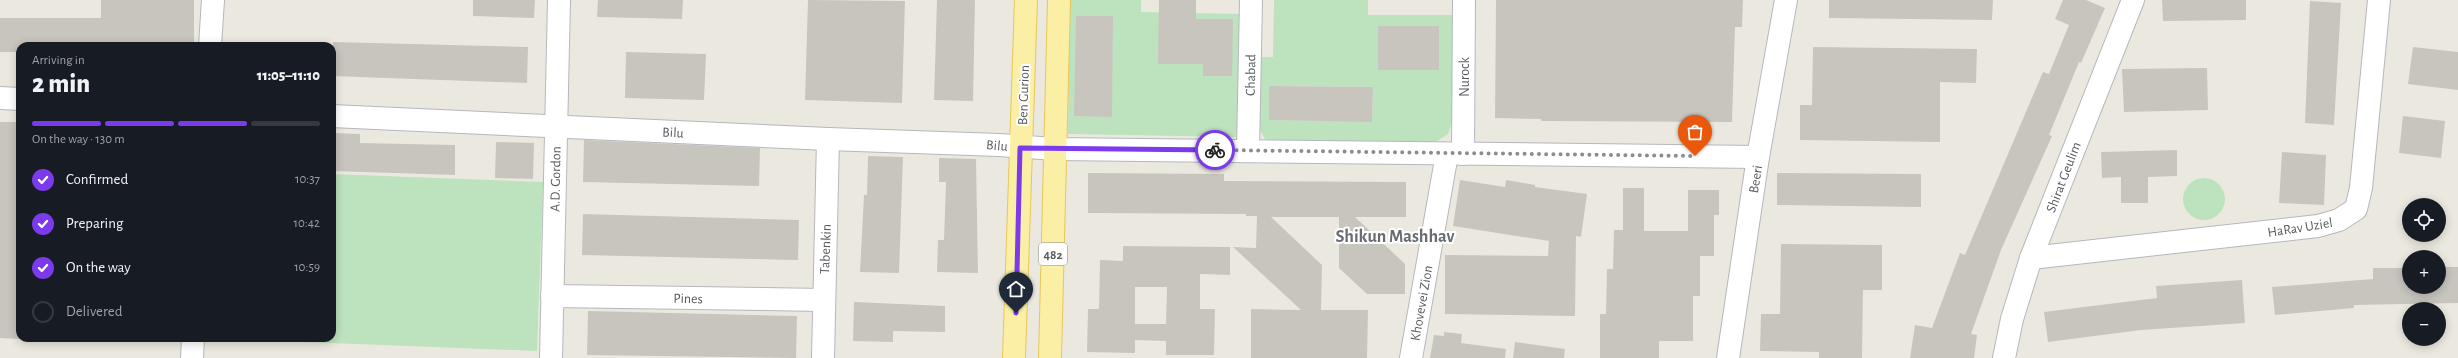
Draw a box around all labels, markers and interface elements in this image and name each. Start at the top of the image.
text: Arriving in [32,54,85,67]
street label: Chabad [1244,54,1258,96]
street label: Nurock [1458,57,1472,97]
street label: Ben Gurion [1016,65,1032,125]
text: 11:05–11:10 [257,68,320,83]
text: 2 min [32,71,90,97]
pin [1678,115,1712,156]
icon: bag [1684,121,1706,143]
street label: Bilu [662,125,684,141]
courier [1195,130,1235,170]
text: On the way · 130 m [32,133,125,146]
street label: Bilu [986,138,1008,154]
icon: bike [1204,139,1226,161]
street label: Shirat Geulim [2044,140,2084,215]
street label: A.D. Gordon [548,146,564,212]
street label: Beeri [1747,164,1765,194]
icon: check [32,169,54,191]
text: Confirmed [66,172,128,187]
text: 10:37 [295,173,320,186]
map controls [2402,198,2446,346]
button: locate [2402,198,2446,242]
icon: check [32,213,54,235]
text: Preparing [66,216,123,231]
street label: HaRav Uziel [2267,216,2334,240]
text: 10:42 [294,217,320,230]
street label: Tabenkin [818,224,834,274]
district label: Shikun Mashhav [1335,228,1455,246]
road number: 482 [1039,243,1067,265]
button: + [2402,250,2446,294]
icon: check [32,257,54,279]
text: On the way [66,260,131,275]
text: 10:59 [294,261,320,274]
street label: Khovevei Zion [1408,264,1436,342]
pin [999,272,1033,313]
icon: home [1005,278,1027,300]
street label: Pines [673,292,703,306]
button: − [2402,302,2446,346]
text: Delivered [66,304,123,319]

